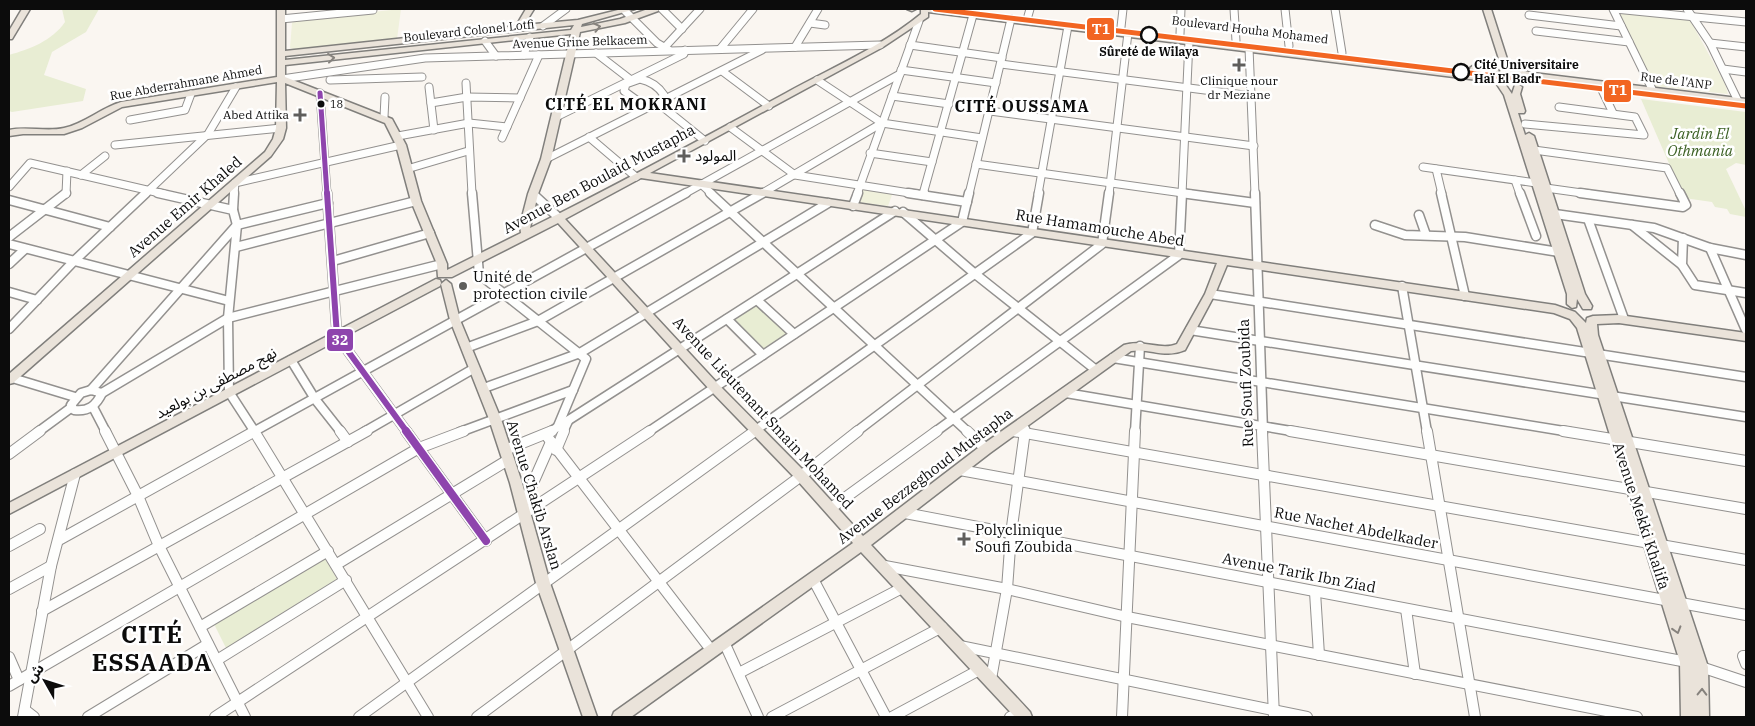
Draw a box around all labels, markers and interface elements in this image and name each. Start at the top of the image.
street label: Boulevard Houha Mohamed [1171,12,1329,47]
street label: Boulevard Colonel Lotfi [403,16,536,45]
line badge: T1 [1086,17,1115,41]
text: T1 [1092,20,1110,38]
one-way arrow [592,22,601,33]
marker: Sûreté de Wilaya [1140,26,1158,44]
street label: Avenue Grine Belkacem [512,32,648,51]
place label: Sûreté de Wilaya [1099,44,1199,59]
one-way arrow [327,53,335,64]
place label: Cité Universitaire Haï El Badr [1474,57,1579,86]
marker: Clinique nour dr Meziane [1232,58,1246,72]
street label: Rue Abderrahmane Ahmed [109,62,263,103]
marker: Cité Universitaire Haï El Badr [1452,63,1470,81]
street label: Rue de l'ANP [1640,69,1713,92]
place label: Clinique nour dr Meziane [1200,73,1278,102]
line badge: T1 [1603,79,1632,103]
text: T1 [1609,81,1627,99]
district label: CITÉ EL MOKRANI [545,93,707,114]
district label: CITÉ OUSSAMA [954,95,1090,116]
place label: 18 [330,97,343,111]
marker: 18 [316,99,326,109]
place label: Abed Attika [223,107,289,122]
marker: Abed Attika [293,108,307,122]
street label: Avenue Ben Boulaid Mustapha [499,120,698,237]
park label: Jardin El Othmania [1667,124,1734,160]
place label: المولود [695,146,736,165]
marker: المولود [677,149,691,163]
street label: Avenue Emir Khaled [124,152,246,261]
street label: Rue Hamamouche Abed [1014,205,1186,250]
place label: Unité de protection civile [473,267,588,303]
marker: Unité de protection civile [457,280,469,292]
street label: Avenue Lieutenant Smain Mohamed [669,312,858,513]
street label: Rue Soufi Zoubida [1234,318,1257,448]
line badge: 32 [326,328,354,352]
text: 32 [332,331,348,349]
street label: نهج مصطفى بن بولعيد [152,343,281,425]
street label: Avenue Bezzeghoud Mustapha [833,403,1016,548]
street label: Avenue Chakib Arslan [503,417,566,573]
street label: Avenue Mekki Khalifa [1609,440,1674,592]
street label: Rue Nachet Abdelkader [1273,502,1440,553]
place label: Polyclinique Soufi Zoubida [975,520,1073,556]
marker: Polyclinique Soufi Zoubida [957,532,971,546]
street label: Avenue Tarik Ibn Ziad [1221,548,1377,597]
district label: CITÉ ESSAADA [92,618,212,678]
one-way arrow [1671,625,1681,634]
north arrow [20,656,70,706]
text: ش [22,660,48,686]
one-way arrow [1697,688,1708,696]

